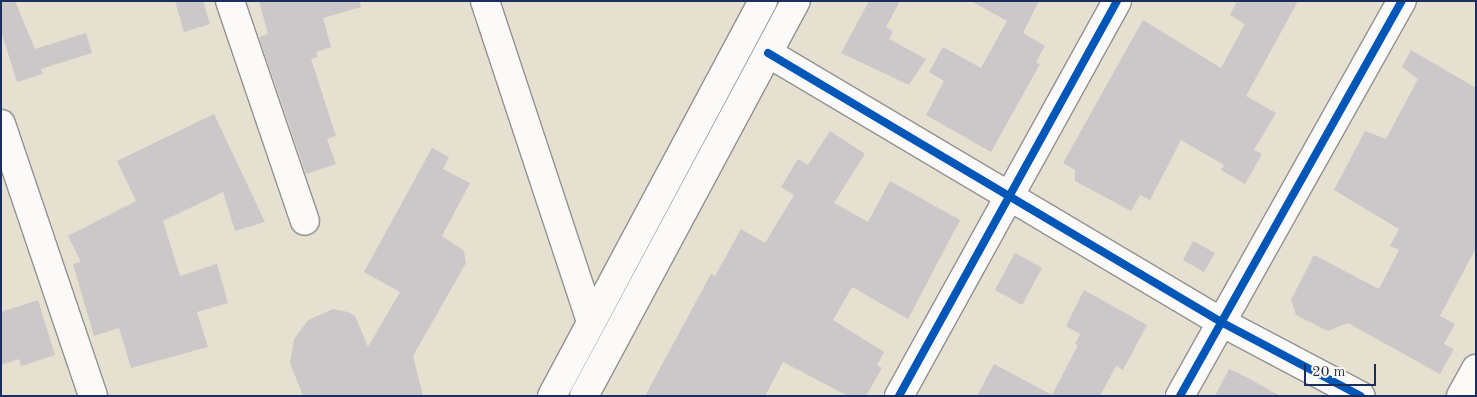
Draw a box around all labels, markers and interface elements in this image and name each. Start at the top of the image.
scale bar [1307,354,1380,386]
text: 20 m [1312,365,1346,380]

